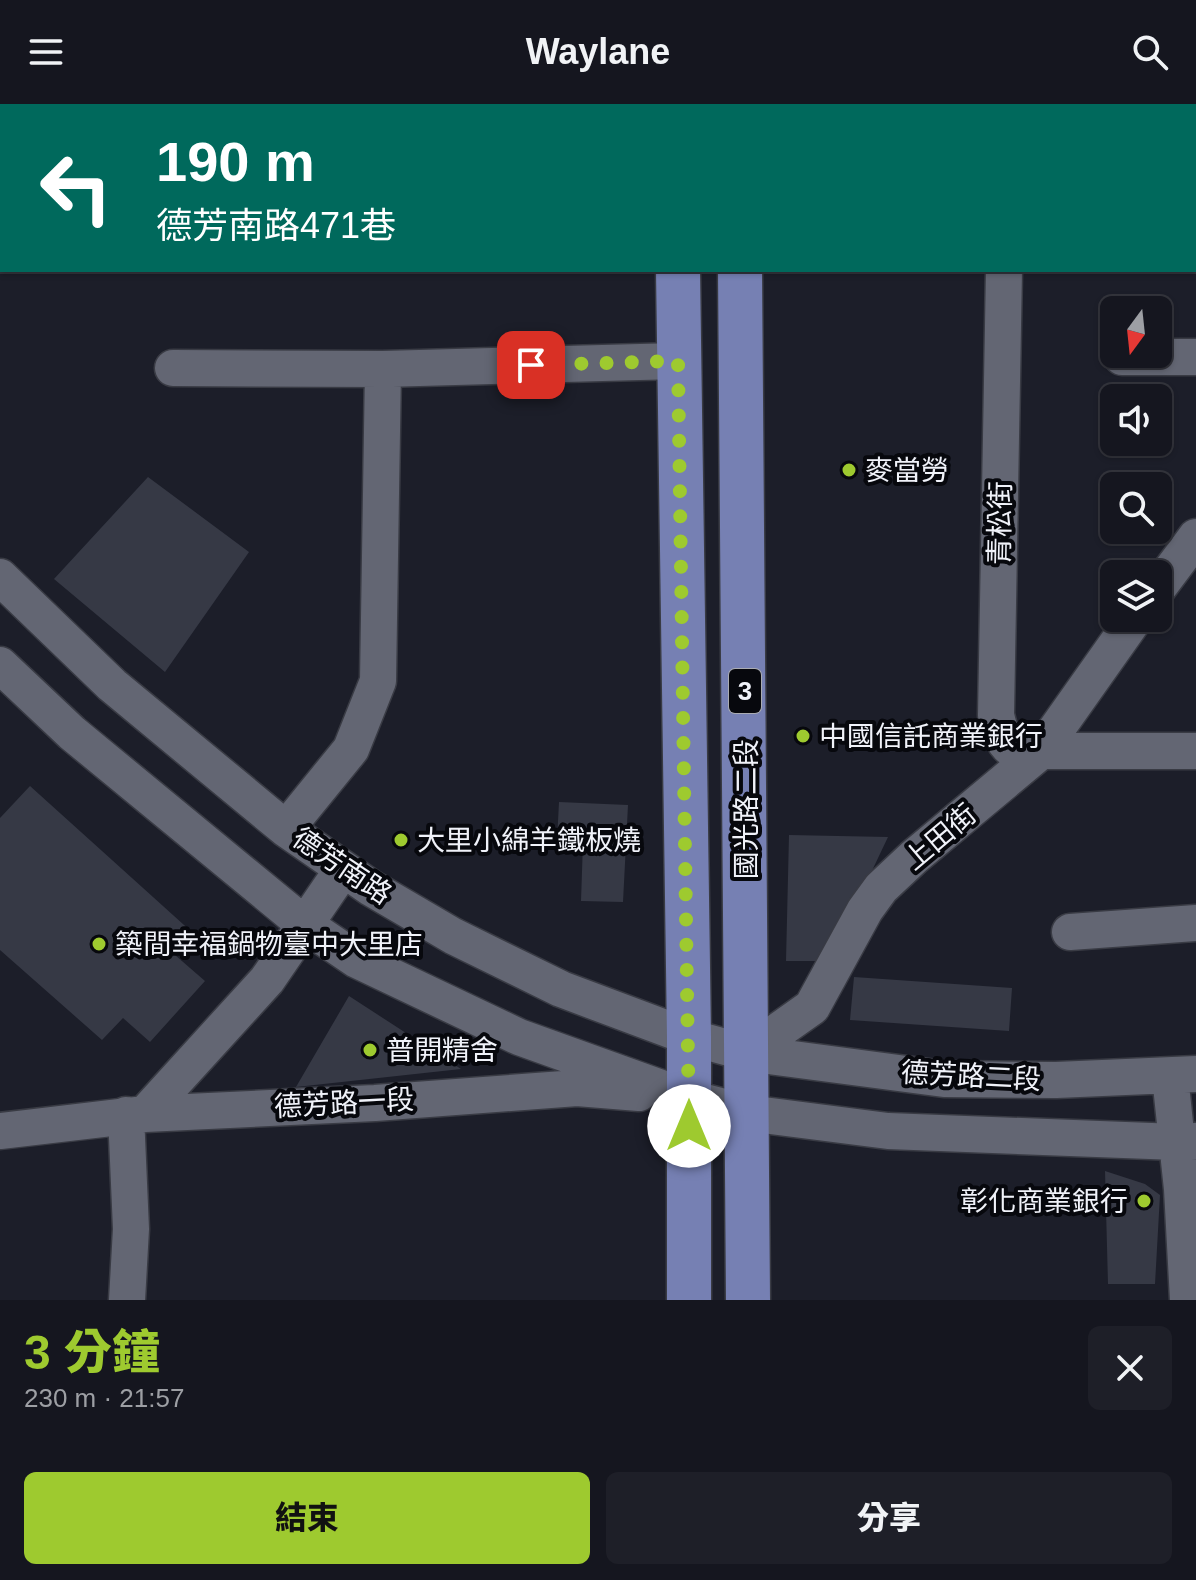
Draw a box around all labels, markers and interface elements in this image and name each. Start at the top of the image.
icon: menu [24,30,68,74]
icon: search [1128,30,1172,74]
text: Waylane [526,31,670,72]
text: 190 m [156,130,315,193]
icon: left [24,136,128,240]
text: 德芳南路471巷 [156,205,396,246]
north arrow [1100,296,1172,368]
map controls [1100,296,1172,632]
pin [497,331,565,399]
icon: arrive [509,343,553,387]
button: sound [1100,384,1172,456]
place label: 麥當勞 [865,455,949,486]
marker: 麥當勞 [840,461,858,479]
button: search [1100,472,1172,544]
street label: 青松街 [984,481,1016,565]
button: layers [1100,560,1172,632]
road number: 3 [729,669,761,713]
place label: 中國信託商業銀行 [819,721,1043,752]
marker: 中國信託商業銀行 [794,727,812,745]
street label: 國光路二段 [731,739,762,879]
street label: 上田街 [898,798,982,876]
street label: 德芳南路 [287,822,397,910]
place label: 大里小綿羊鐵板燒 [417,825,641,856]
marker: 大里小綿羊鐵板燒 [392,831,410,849]
place label: 築間幸福鍋物臺中大里店 [115,929,423,960]
marker: 築間幸福鍋物臺中大里店 [90,935,108,953]
place label: 普開精舍 [386,1035,498,1066]
marker: 普開精舍 [361,1041,379,1059]
street label: 德芳路二段 [900,1057,1042,1095]
street label: 德芳路一段 [273,1084,415,1122]
position arrow [647,1084,731,1168]
place label: 彰化商業銀行 [960,1186,1128,1217]
marker: 彰化商業銀行 [1135,1192,1153,1210]
text: 3 分鐘 [24,1326,160,1379]
button: close [1088,1326,1172,1410]
text: 230 m · 21:57 [24,1383,184,1413]
button: 結束 [24,1472,590,1564]
button: 分享 [606,1472,1172,1564]

